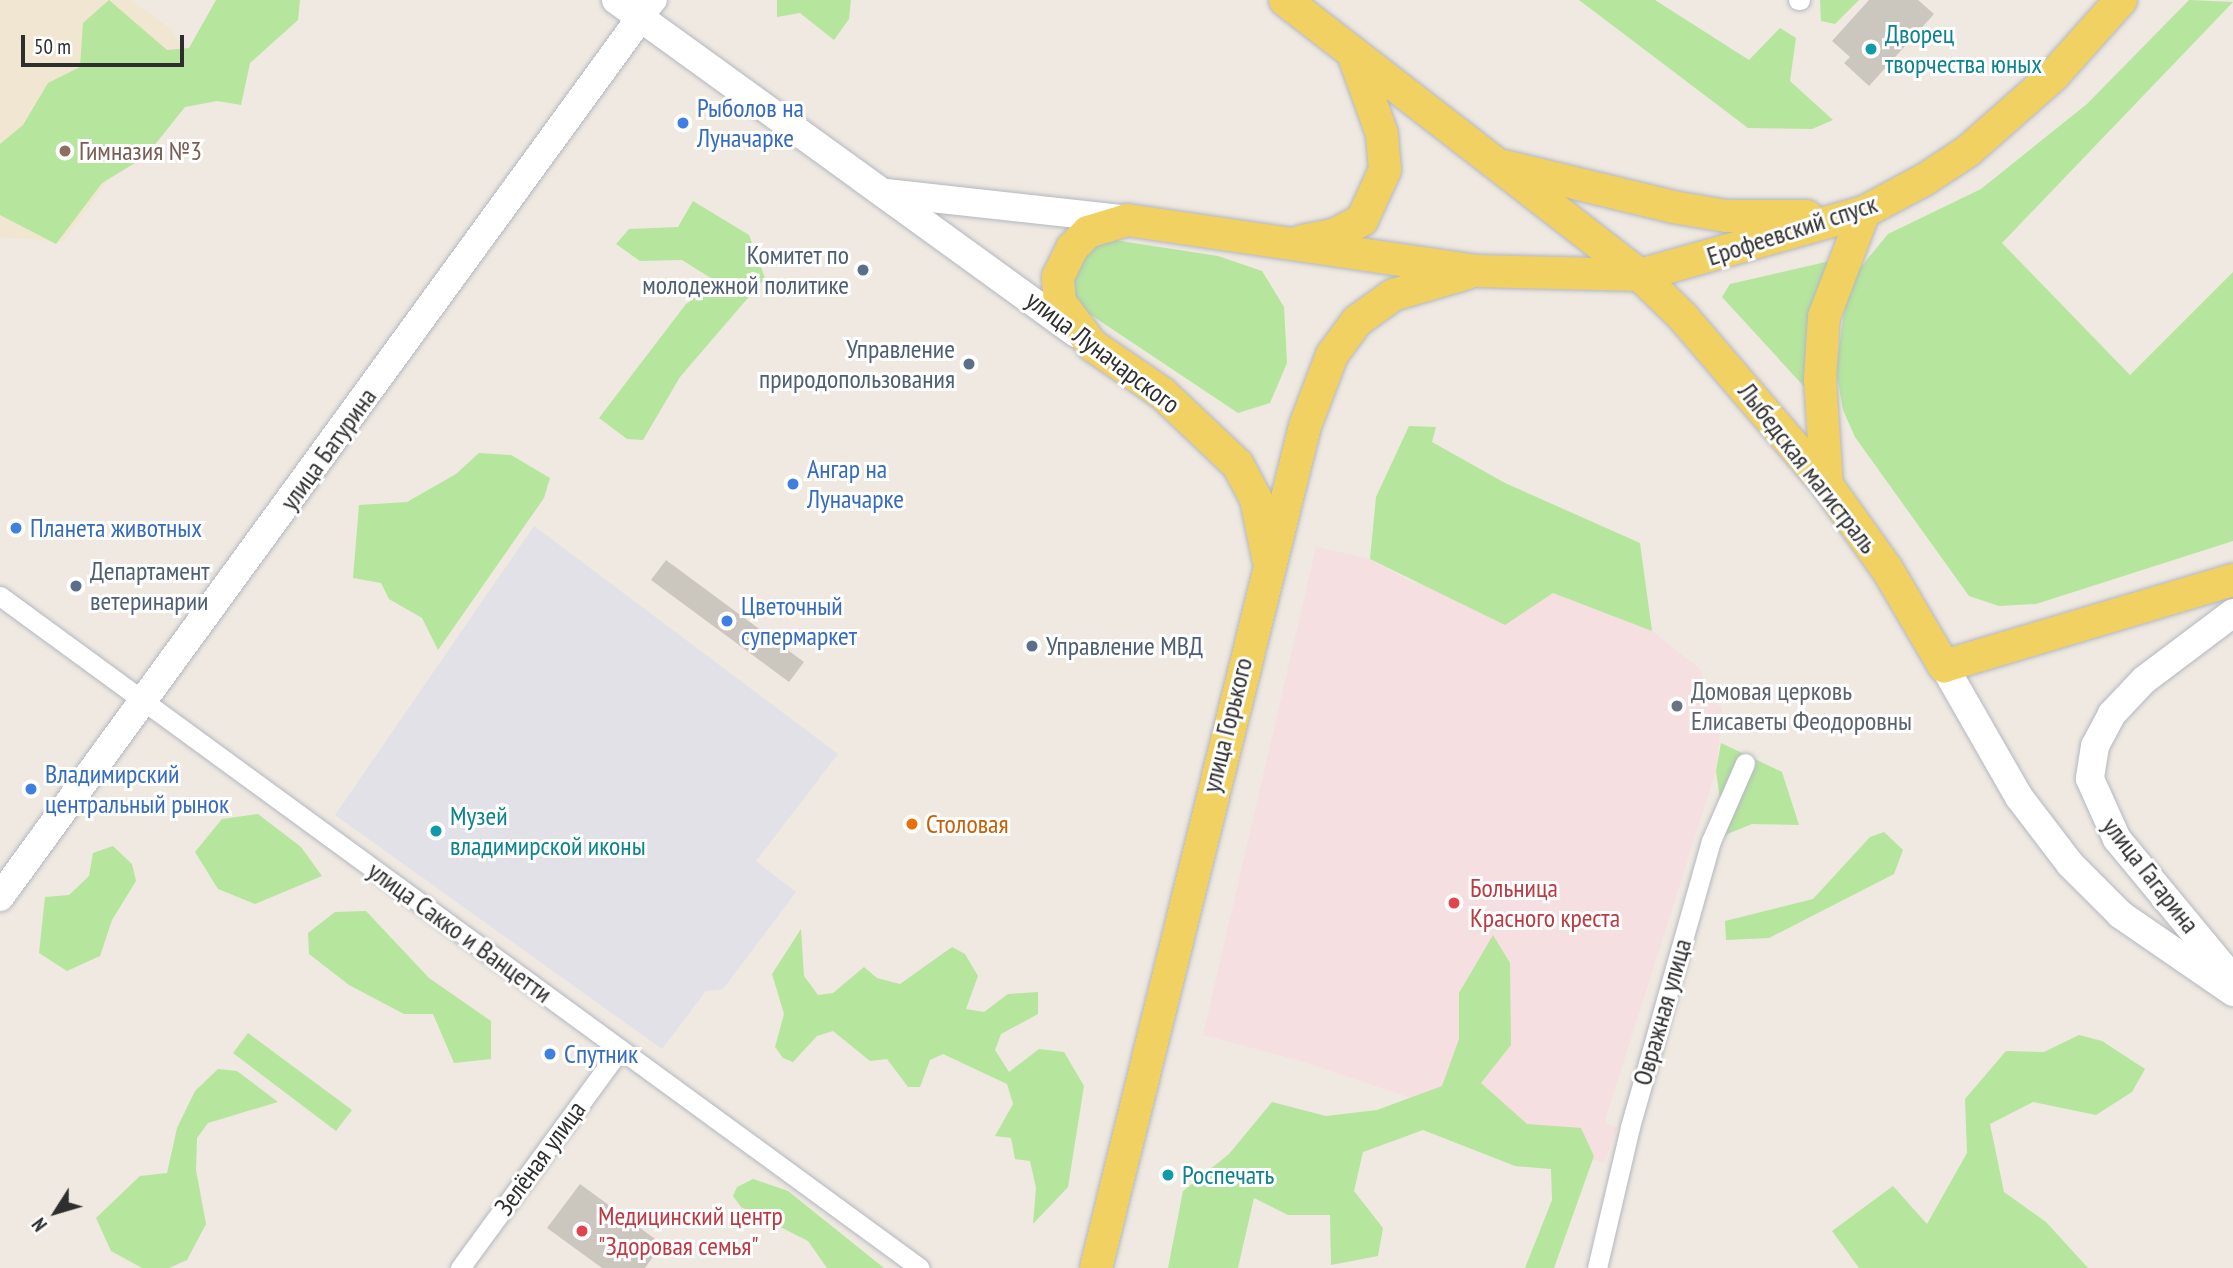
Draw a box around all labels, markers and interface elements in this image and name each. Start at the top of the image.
place label: Дворец творчества юных [1885,18,2042,80]
scale bar [24,21,187,65]
text: 50 m [34,33,71,60]
marker: Дворец творчества юных [1863,41,1879,57]
place label: Рыболов на Луначарке [697,92,804,154]
marker: Рыболов на Луначарке [675,115,691,131]
place label: Гимназия №3 [79,135,202,167]
marker: Гимназия №3 [57,143,73,159]
street label: Ерофеевский спуск [1703,188,1881,272]
place label: Комитет по молодежной политике [642,239,849,300]
marker: Комитет по молодежной политике [855,262,871,278]
street label: улица Луначарского [1020,284,1186,420]
place label: Управление природопользования [759,333,955,394]
marker: Управление природопользования [961,356,977,372]
street label: Лыбедская магистраль [1732,377,1884,559]
street label: улица Батурина [273,382,383,516]
place label: Ангар на Луначарке [807,453,904,514]
marker: Ангар на Луначарке [785,476,801,492]
place label: Планета животных [30,512,202,544]
marker: Планета животных [8,520,24,536]
place label: Департамент ветеринарии [90,555,210,616]
marker: Департамент ветеринарии [68,578,84,594]
place label: Цветочный супермаркет [741,590,857,652]
marker: Цветочный супермаркет [719,613,735,629]
place label: Управление МВД [1046,630,1203,662]
marker: Управление МВД [1024,638,1040,654]
street label: улица Горького [1195,654,1259,796]
place label: Домовая церковь Елисаветы Феодоровны [1691,675,1912,736]
marker: Домовая церковь Елисаветы Феодоровны [1669,698,1685,714]
place label: Владимирский центральный рынок [45,758,229,820]
marker: Владимирский центральный рынок [23,781,39,797]
place label: Музей владимирской иконы [450,800,646,862]
place label: Столовая [926,808,1009,840]
street label: улица Гагарина [2096,811,2206,939]
marker: Столовая [904,816,920,832]
marker: Музей владимирской иконы [428,823,444,839]
street label: улица Сакко и Ванцетти [362,855,558,1009]
place label: Больница Красного креста [1470,872,1620,934]
marker: Больница Красного креста [1444,893,1464,913]
street label: Овражная улица [1626,935,1698,1089]
place label: Спутник [564,1038,638,1070]
marker: Спутник [542,1046,558,1062]
street label: Зелёная улица [488,1095,592,1221]
place label: Роспечать [1182,1159,1274,1191]
marker: Роспечать [1160,1167,1176,1183]
north arrow [21,1177,91,1247]
place label: Медицинский центр "Здоровая семья" [598,1200,783,1262]
text: N [27,1213,52,1236]
marker: Медицинский центр "Здоровая семья" [572,1221,592,1241]

